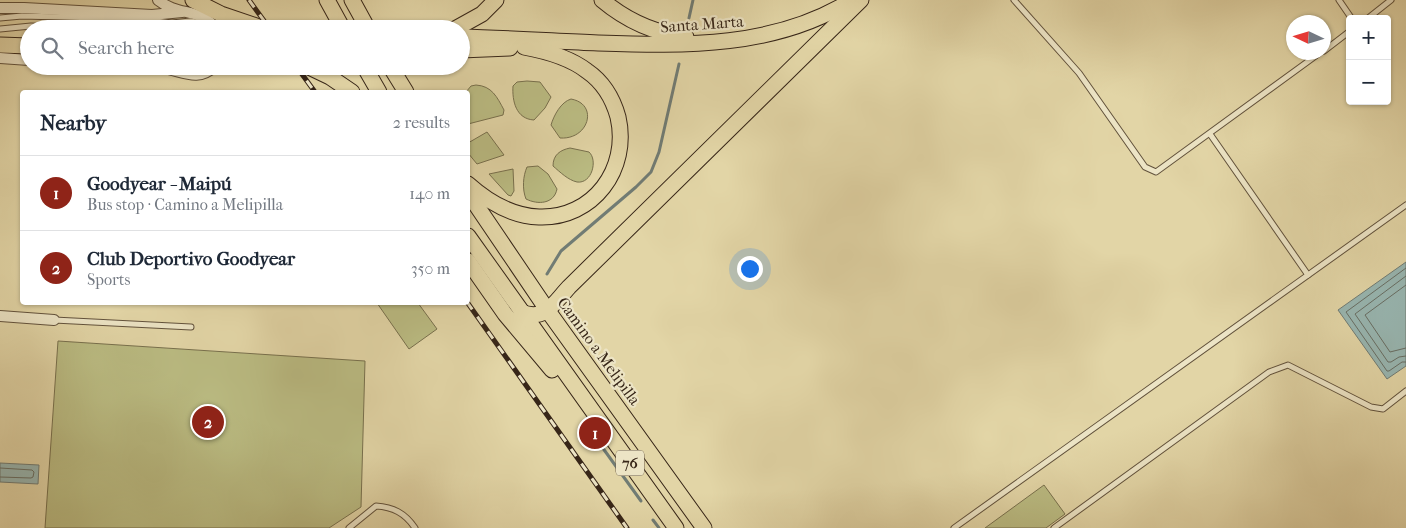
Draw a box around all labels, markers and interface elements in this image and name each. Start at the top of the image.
street label: Santa Marta [660,12,745,36]
north arrow [1286,15,1331,60]
map controls [1346,15,1391,105]
button: + [1346,15,1391,60]
search box [20,20,470,75]
icon: search [38,34,66,62]
text: Search here [78,37,174,59]
button: − [1346,60,1391,105]
text: Nearby [40,111,106,135]
text: 2 results [393,113,450,132]
text: Goodyear - Maipú [87,173,232,195]
text: 1 [53,184,59,203]
text: 140 m [409,184,450,203]
text: Bus stop · Camino a Melipilla [87,195,283,214]
text: Club Deportivo Goodyear [87,248,295,270]
your location [737,256,763,282]
text: 2 [52,259,60,278]
text: 350 m [411,259,450,278]
text: Sports [87,270,130,289]
street label: Camino a Melipilla [553,293,645,409]
pin: 2 [192,403,224,441]
pin: 1 [579,414,611,452]
road number: 76 [616,450,644,476]

